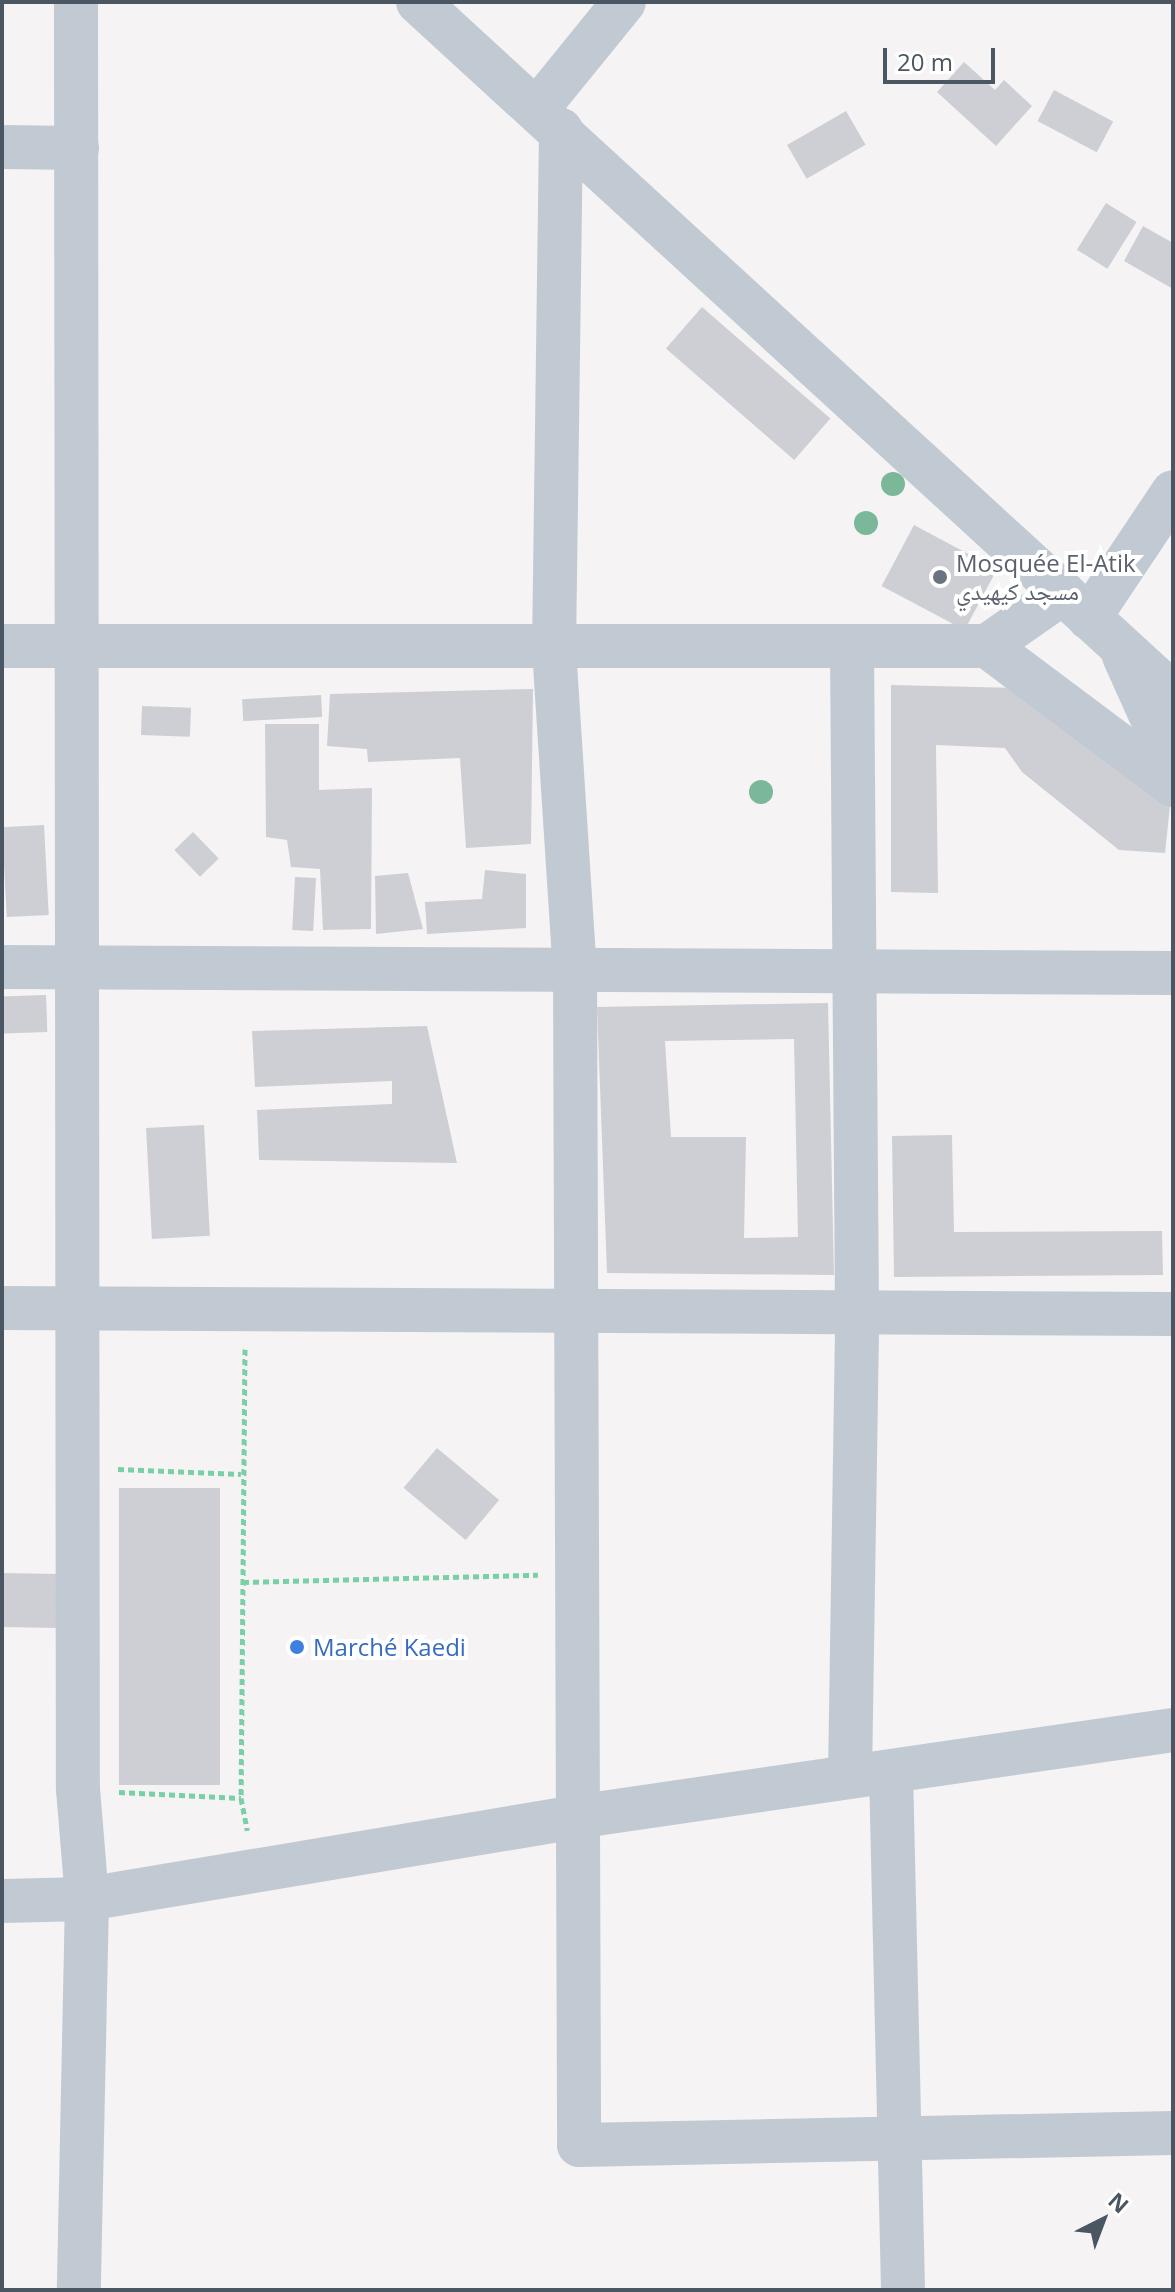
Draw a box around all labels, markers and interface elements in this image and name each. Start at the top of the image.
scale bar [887,32,999,82]
text: 20 m [897,45,953,78]
place label: Mosquée El-Atik مسجد كيهيدي [956,549,1136,605]
marker: Mosquée El-Atik مسجد كيهيدي [931,568,949,586]
place label: Marché Kaedi [313,1633,466,1661]
marker: Marché Kaedi [288,1638,306,1656]
north arrow [1063,2180,1143,2260]
text: N [1102,2185,1136,2219]

